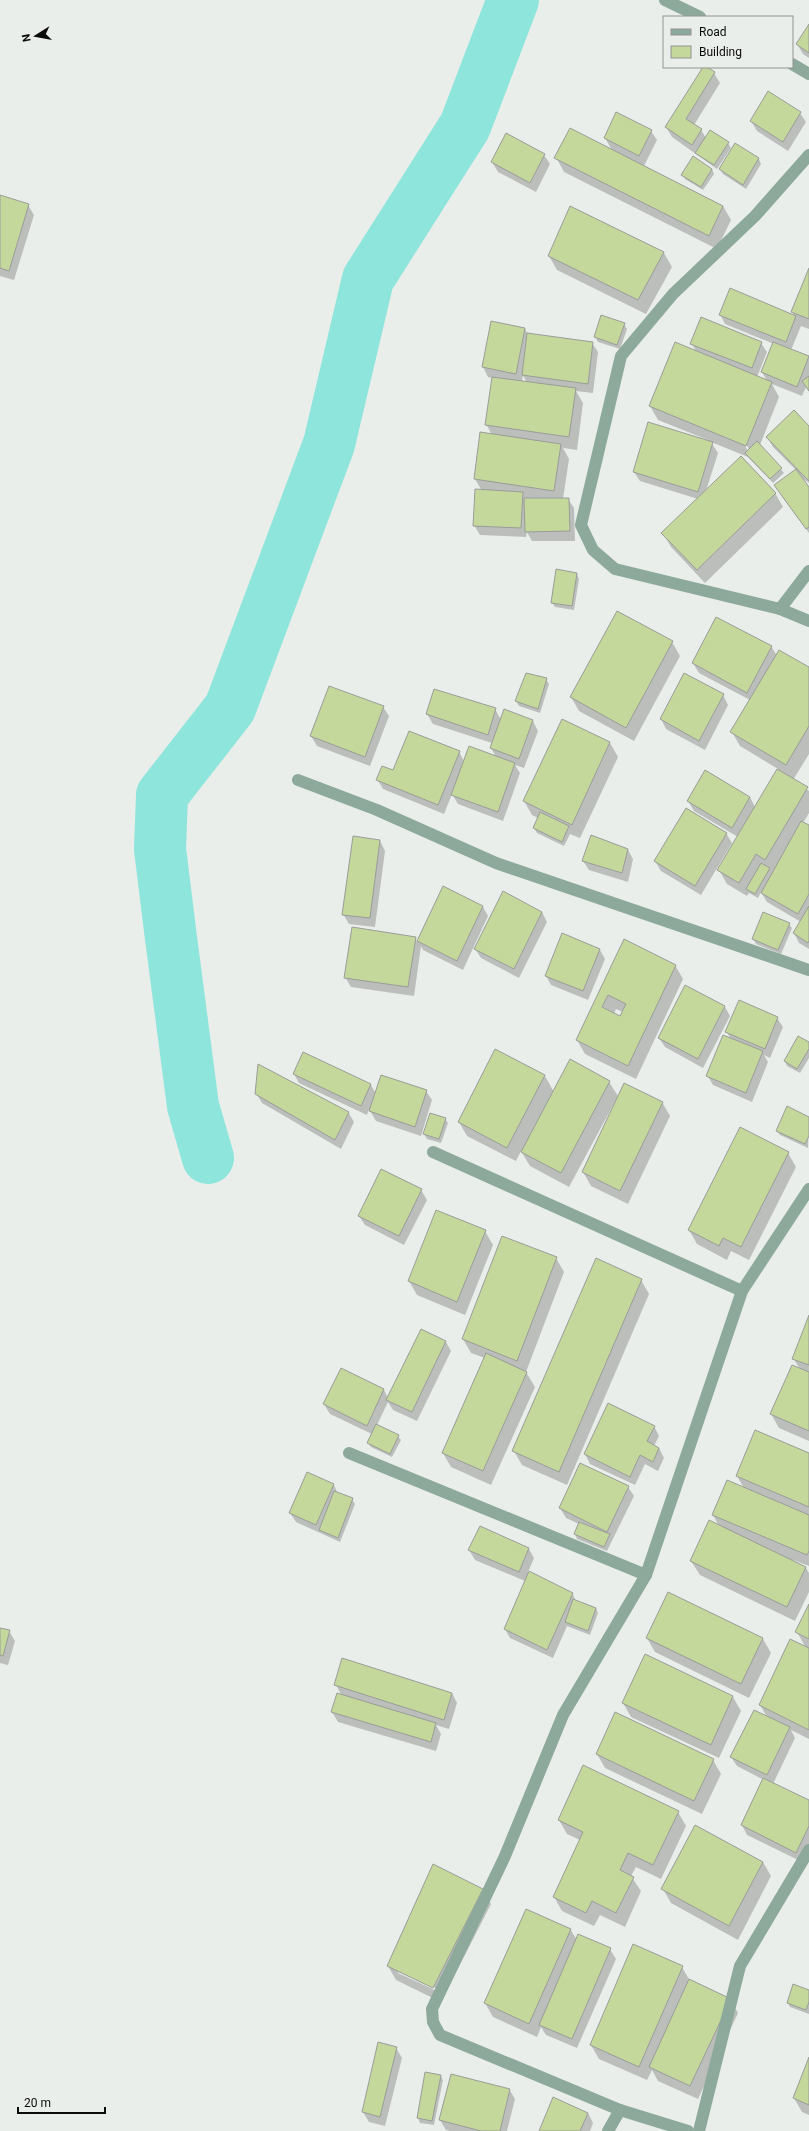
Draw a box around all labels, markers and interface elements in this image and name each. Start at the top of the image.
north arrow [16,16,56,56]
legend [663,16,793,68]
text: Road [699,25,727,39]
text: N [20,33,34,43]
text: Building [699,45,742,59]
scale bar [18,2089,105,2115]
text: 20 m [24,2096,51,2110]

